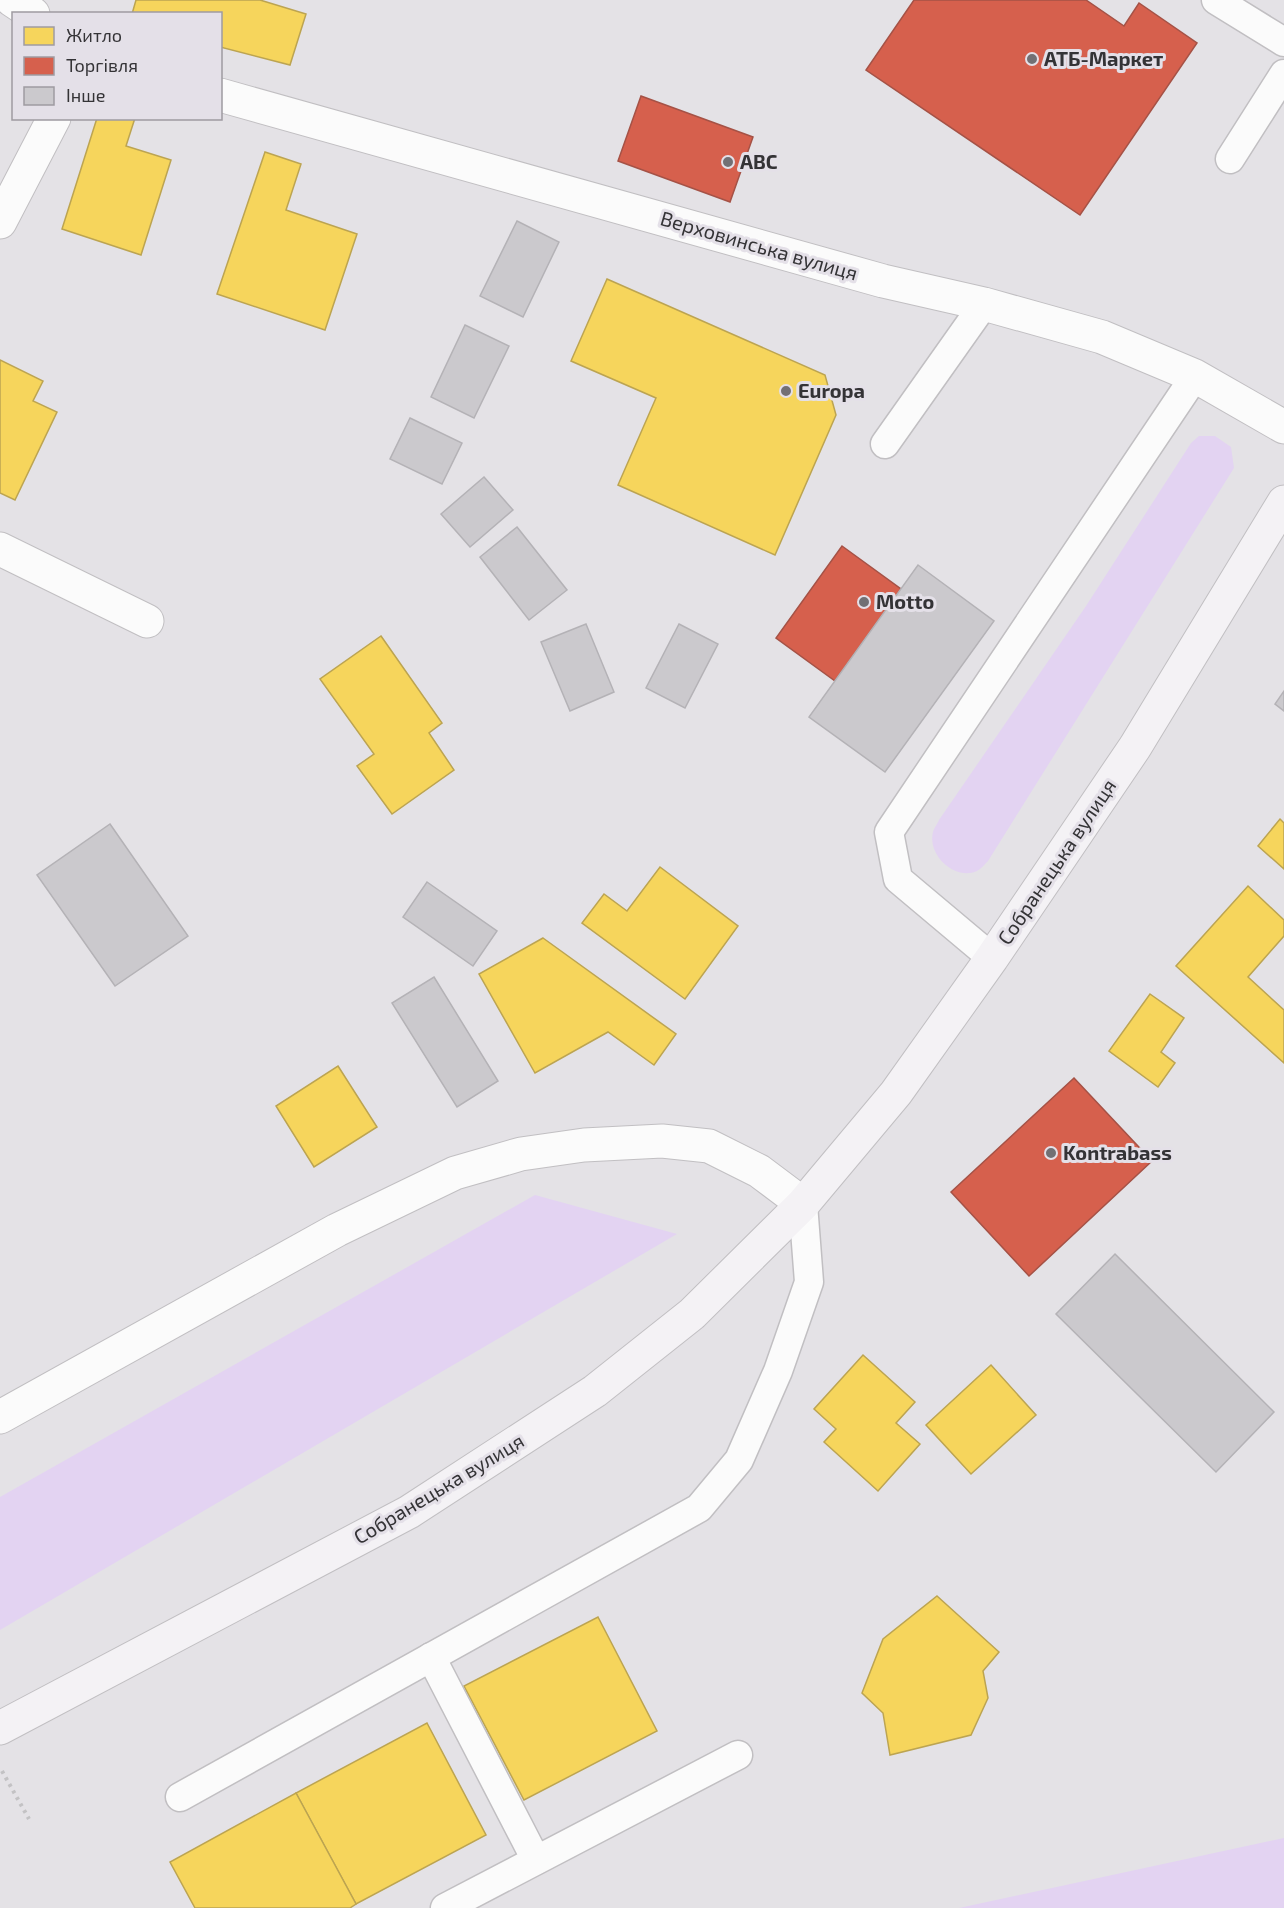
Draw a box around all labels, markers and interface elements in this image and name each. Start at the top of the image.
legend [12,12,222,120]
text: Житло [66,24,122,46]
place label: АТБ-Маркет [1044,46,1163,70]
marker: АТБ-Маркет [1025,52,1039,66]
text: Торгівля [66,54,138,76]
text: Інше [66,84,105,106]
place label: ABC [740,149,778,173]
marker: ABC [721,155,735,169]
street label: Верховинська вулиця [658,205,861,286]
place label: Europa [798,378,865,402]
marker: Europa [779,384,793,398]
place label: Motto [876,589,934,613]
marker: Motto [857,595,871,609]
street label: Собранецька вулиця [992,774,1121,949]
place label: Kontrabass [1063,1140,1172,1164]
marker: Kontrabass [1044,1146,1058,1160]
street label: Собранецька вулиця [349,1428,528,1549]

